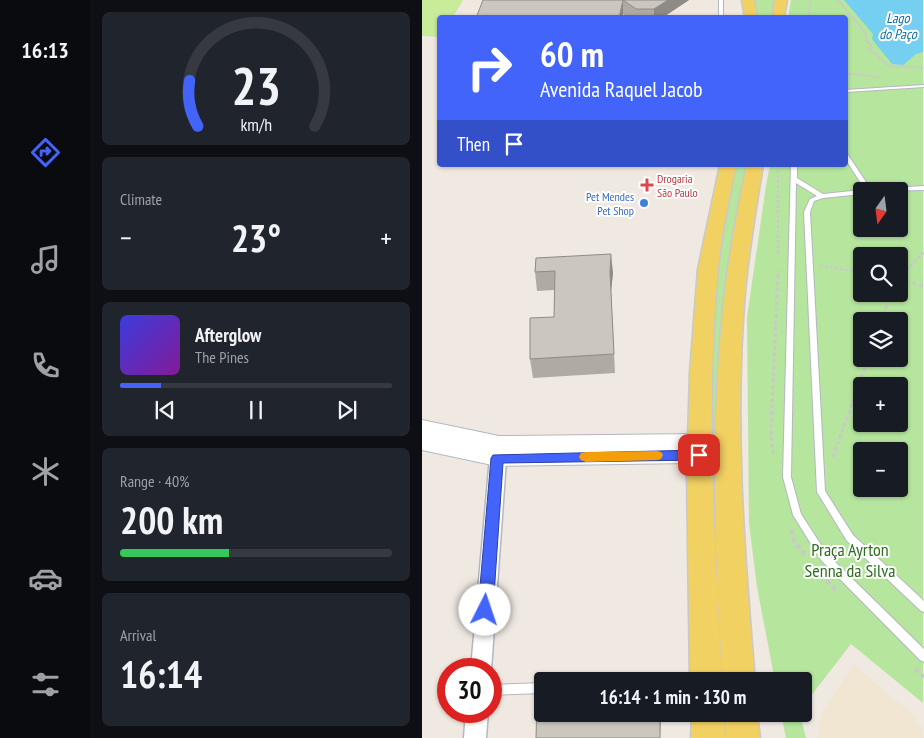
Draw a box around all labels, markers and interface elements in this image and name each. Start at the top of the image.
water label: Lago do Paço [879,9,918,43]
text: 60 m [540,31,604,77]
icon: right [457,35,522,100]
text: 16:13 [21,36,69,64]
text: 23 [231,52,281,119]
text: Avenida Raquel Jacob [540,75,703,103]
text: km/h [240,113,272,136]
icon: arrive [500,130,528,158]
text: Then [457,132,490,156]
icon: directions [28,135,63,170]
place label: Drogaria São Paulo [657,171,698,200]
marker: Drogaria São Paulo [641,179,653,191]
north arrow [853,182,908,238]
map controls [853,182,908,497]
text: Climate [120,189,162,209]
place label: Pet Mendes Pet Shop [586,189,634,218]
marker: Pet Mendes Pet Shop [638,197,650,209]
text: 23° [231,213,281,262]
text: − [120,219,132,256]
text: + [380,219,392,256]
icon: music [28,242,63,277]
button: search [853,247,908,302]
button: layers [853,312,908,367]
text: Afterglow [195,323,261,347]
text: The Pines [195,347,249,367]
icon: phone [28,348,63,383]
button: + [853,377,908,432]
icon: previous [151,396,179,424]
icon: pause [242,396,270,424]
icon: next [333,396,361,424]
pin [678,434,720,476]
icon: arrive [685,441,713,469]
button: − [853,442,908,497]
icon: climate [28,454,63,489]
text: Range · 40% [120,471,189,491]
text: 200 km [120,495,223,544]
park label: Praça Ayrton Senna da Silva [805,538,895,582]
icon: car [28,561,63,596]
position arrow [458,583,510,635]
text: Arrival [120,625,156,645]
text: 16:14 [120,649,202,698]
speed limit sign: 30 [437,658,502,723]
icon: filters [28,667,63,702]
text: 16:14 · 1 min · 130 m [600,685,746,709]

